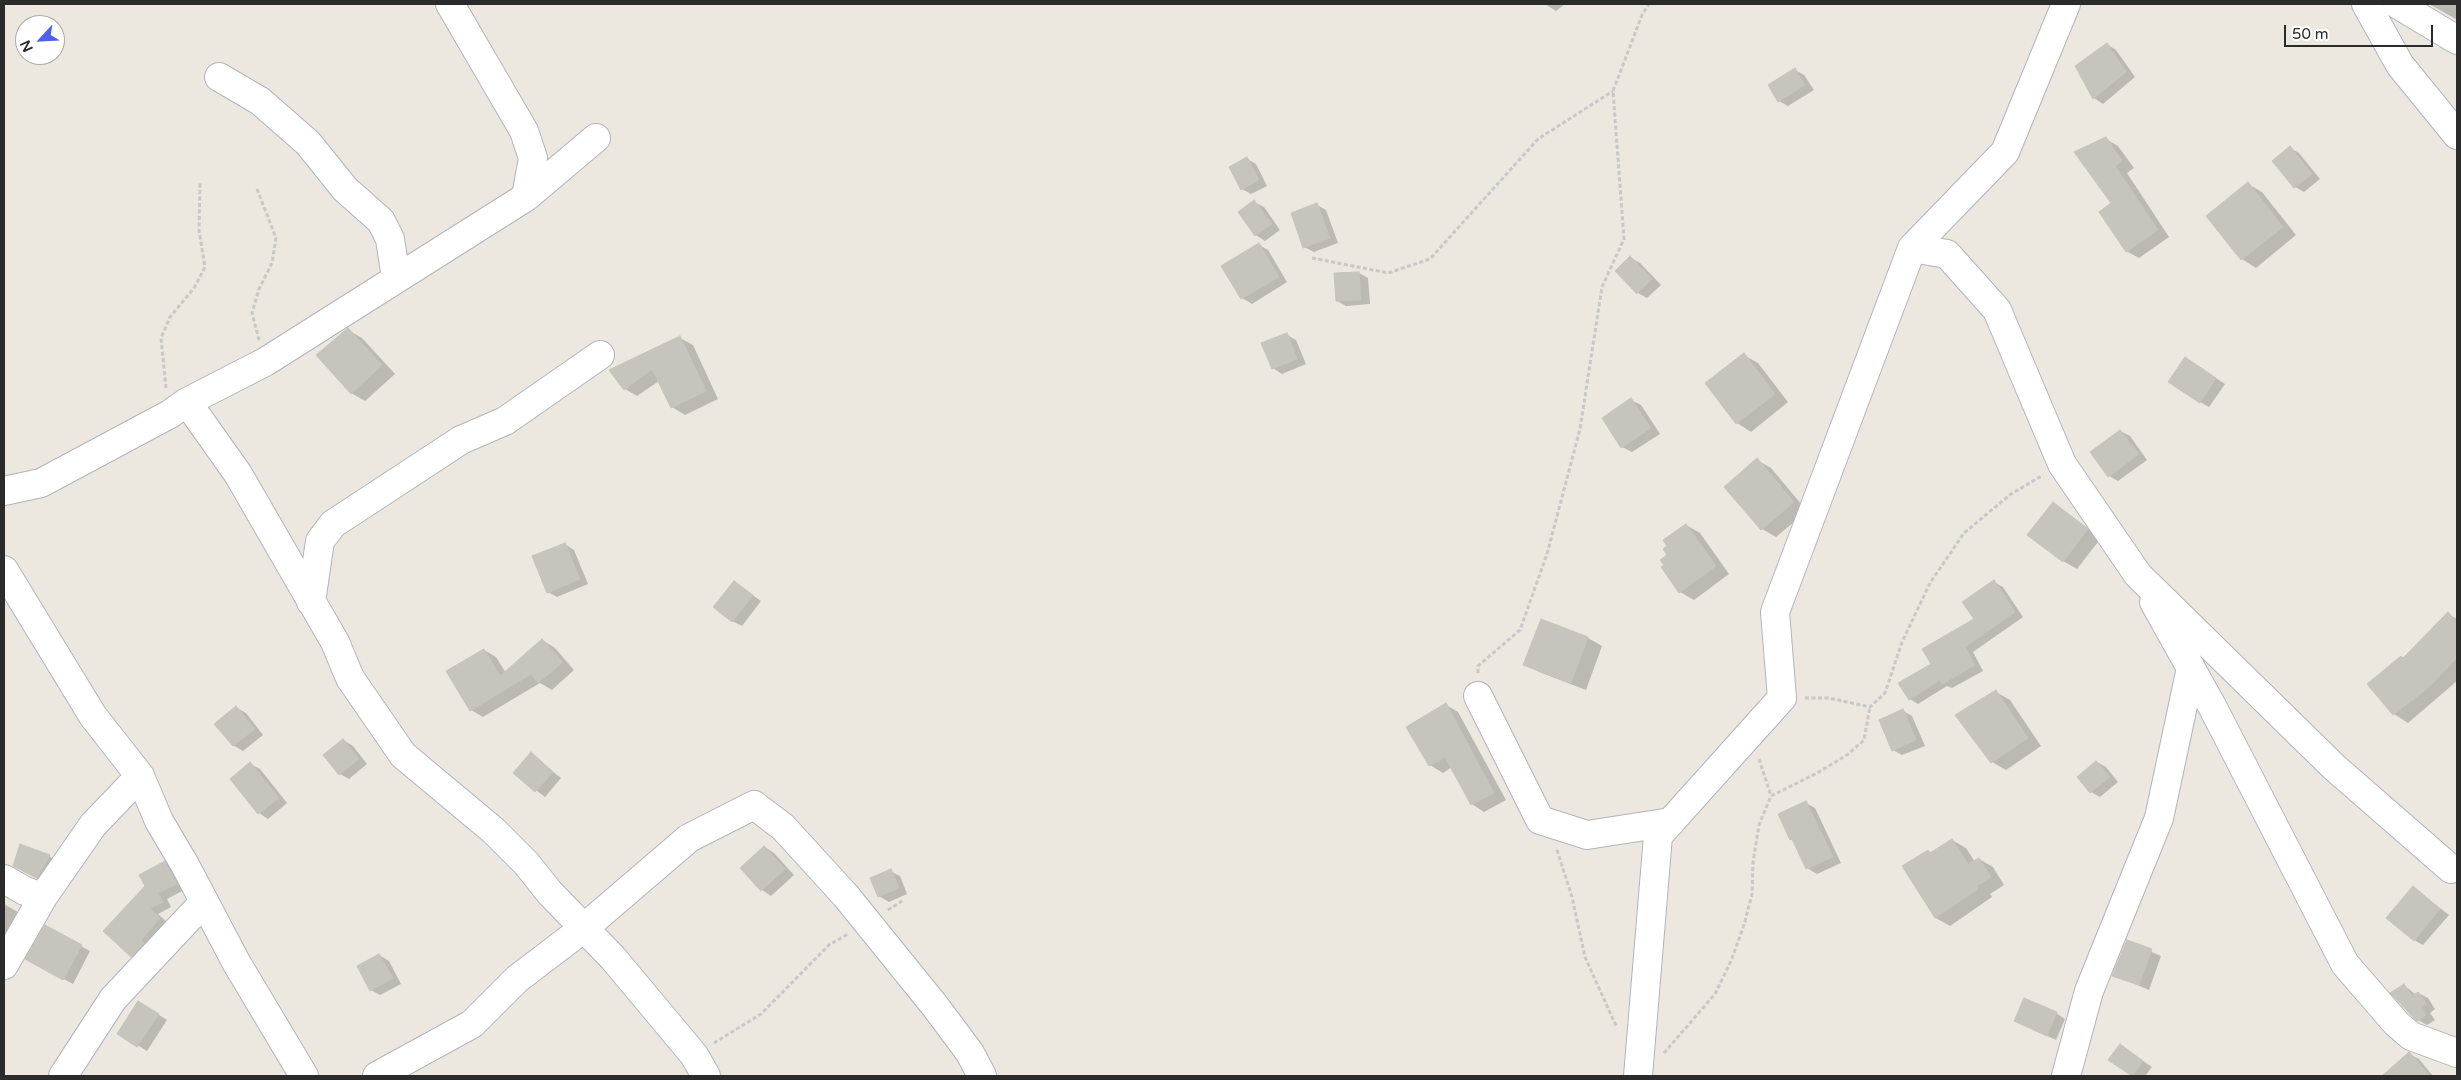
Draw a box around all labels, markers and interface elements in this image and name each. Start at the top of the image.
north arrow [15,15,65,65]
scale bar [2286,15,2435,47]
text: 50 m [2292,25,2329,43]
text: N [17,37,37,55]

